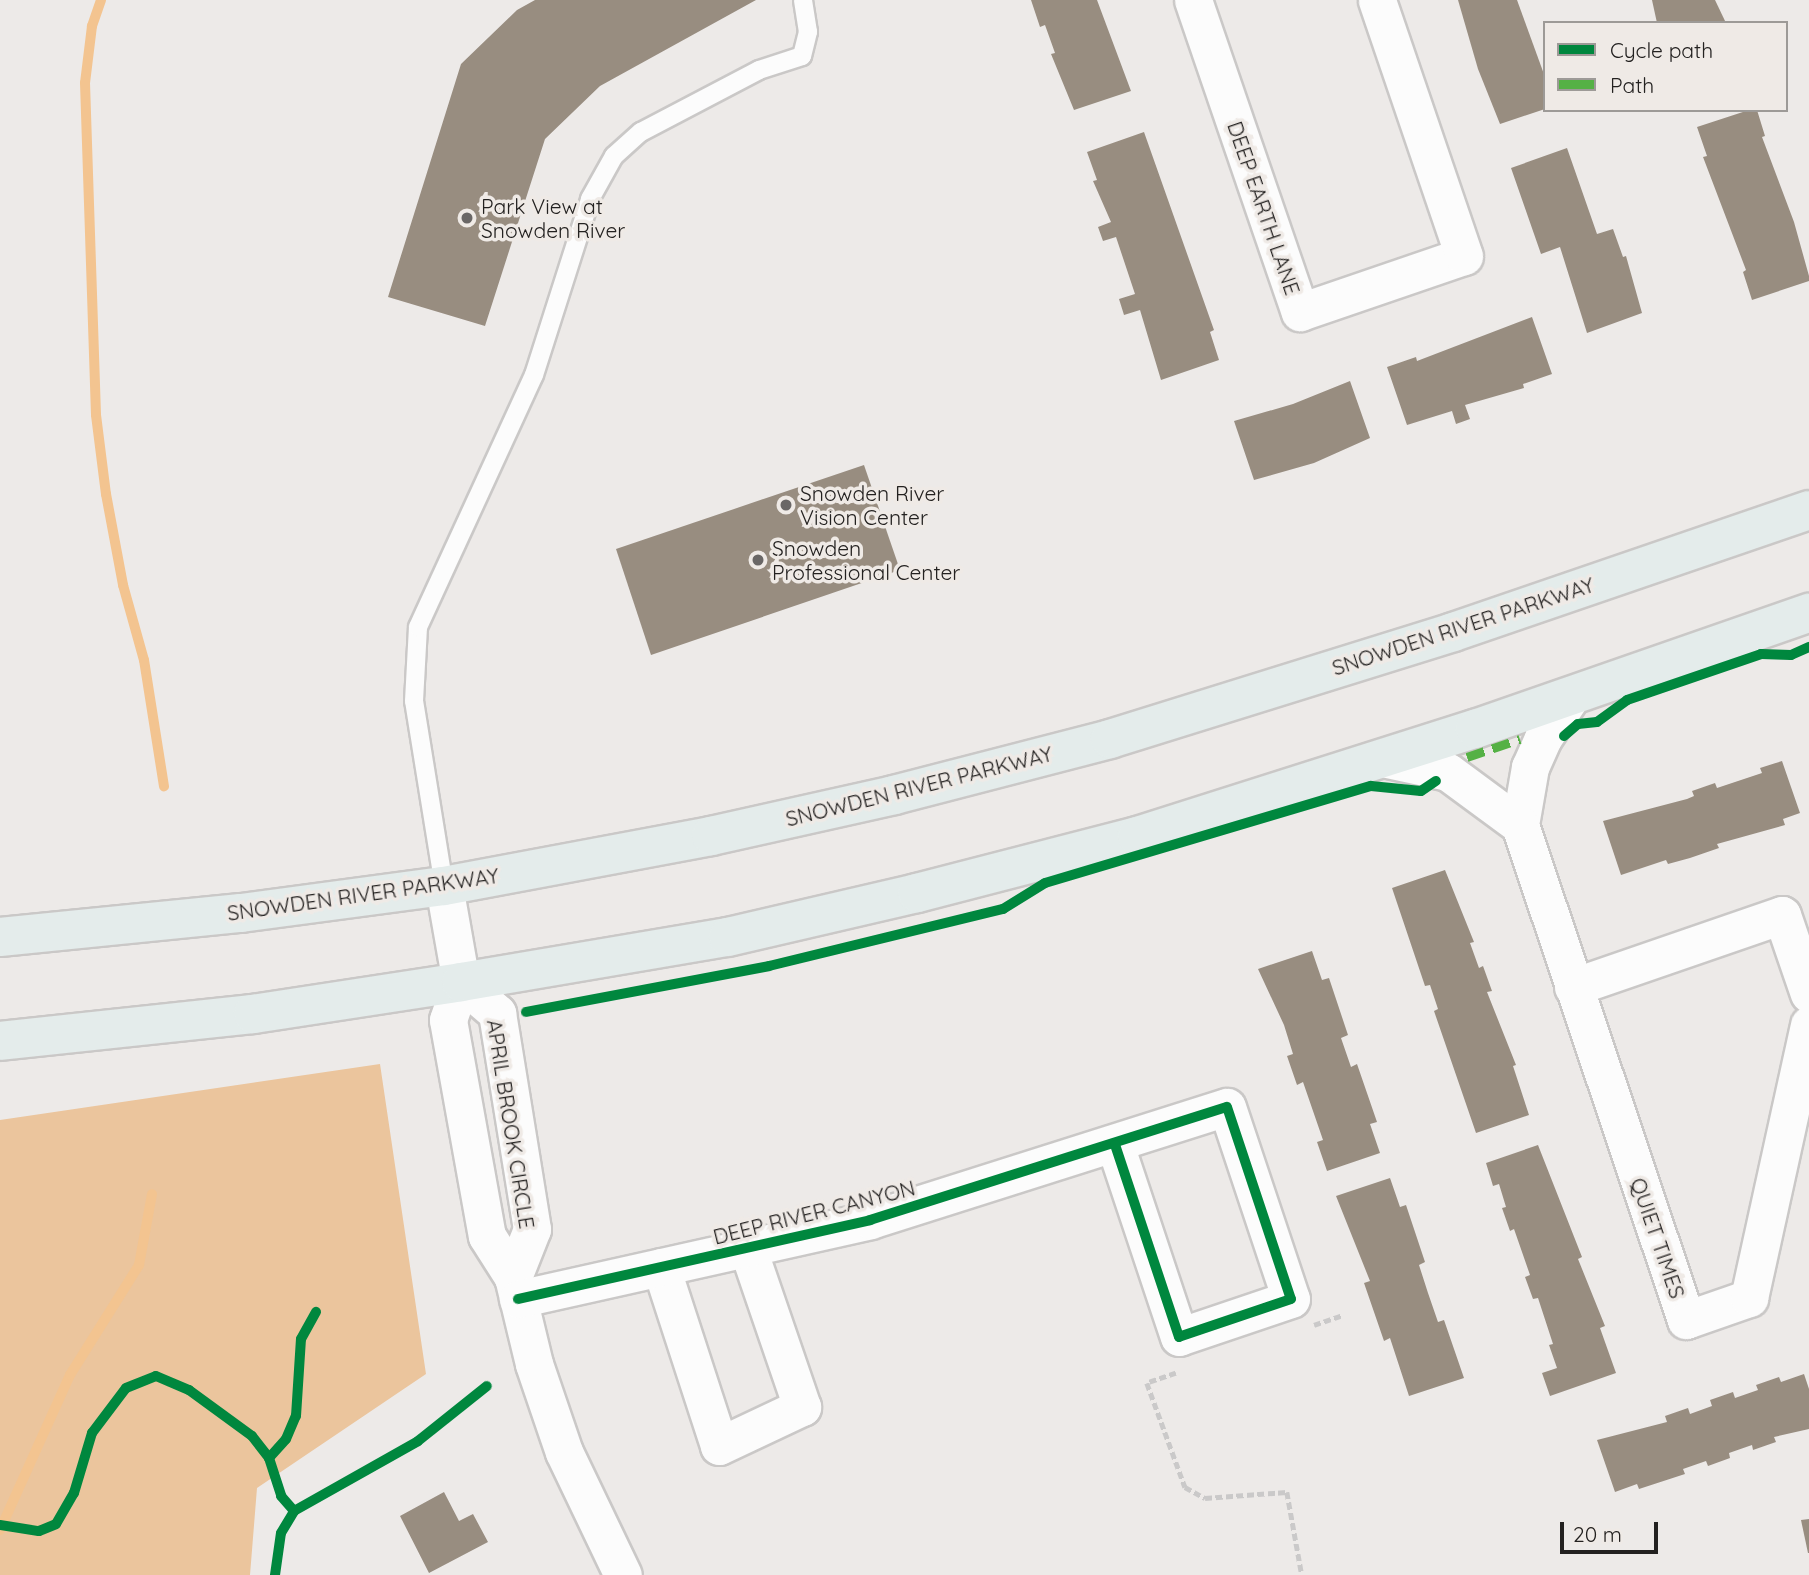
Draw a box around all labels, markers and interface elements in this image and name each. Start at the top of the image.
legend [1543,21,1788,112]
text: Cycle path [1610,37,1713,63]
text: Path [1610,72,1654,98]
street label: DEEP EARTH LANE [1222,118,1306,298]
place label: Park View at Snowden River [481,193,625,243]
marker: Park View at Snowden River [459,210,475,226]
place label: Snowden River Vision Center [800,480,944,530]
marker: Snowden River Vision Center [778,497,794,513]
place label: Snowden Professional Center [772,535,960,585]
marker: Snowden Professional Center [750,552,766,568]
street label: SNOWDEN RIVER PARKWAY [1329,572,1597,680]
street label: SNOWDEN RIVER PARKWAY [783,741,1055,831]
street label: SNOWDEN RIVER PARKWAY [226,862,500,926]
street label: APRIL BROOK CIRCLE [482,1018,540,1230]
street label: QUIET TIMES [1626,1174,1690,1302]
street label: DEEP RIVER CANYON [710,1175,918,1249]
scale bar [1564,1508,1662,1552]
text: 20 m [1573,1521,1622,1547]

